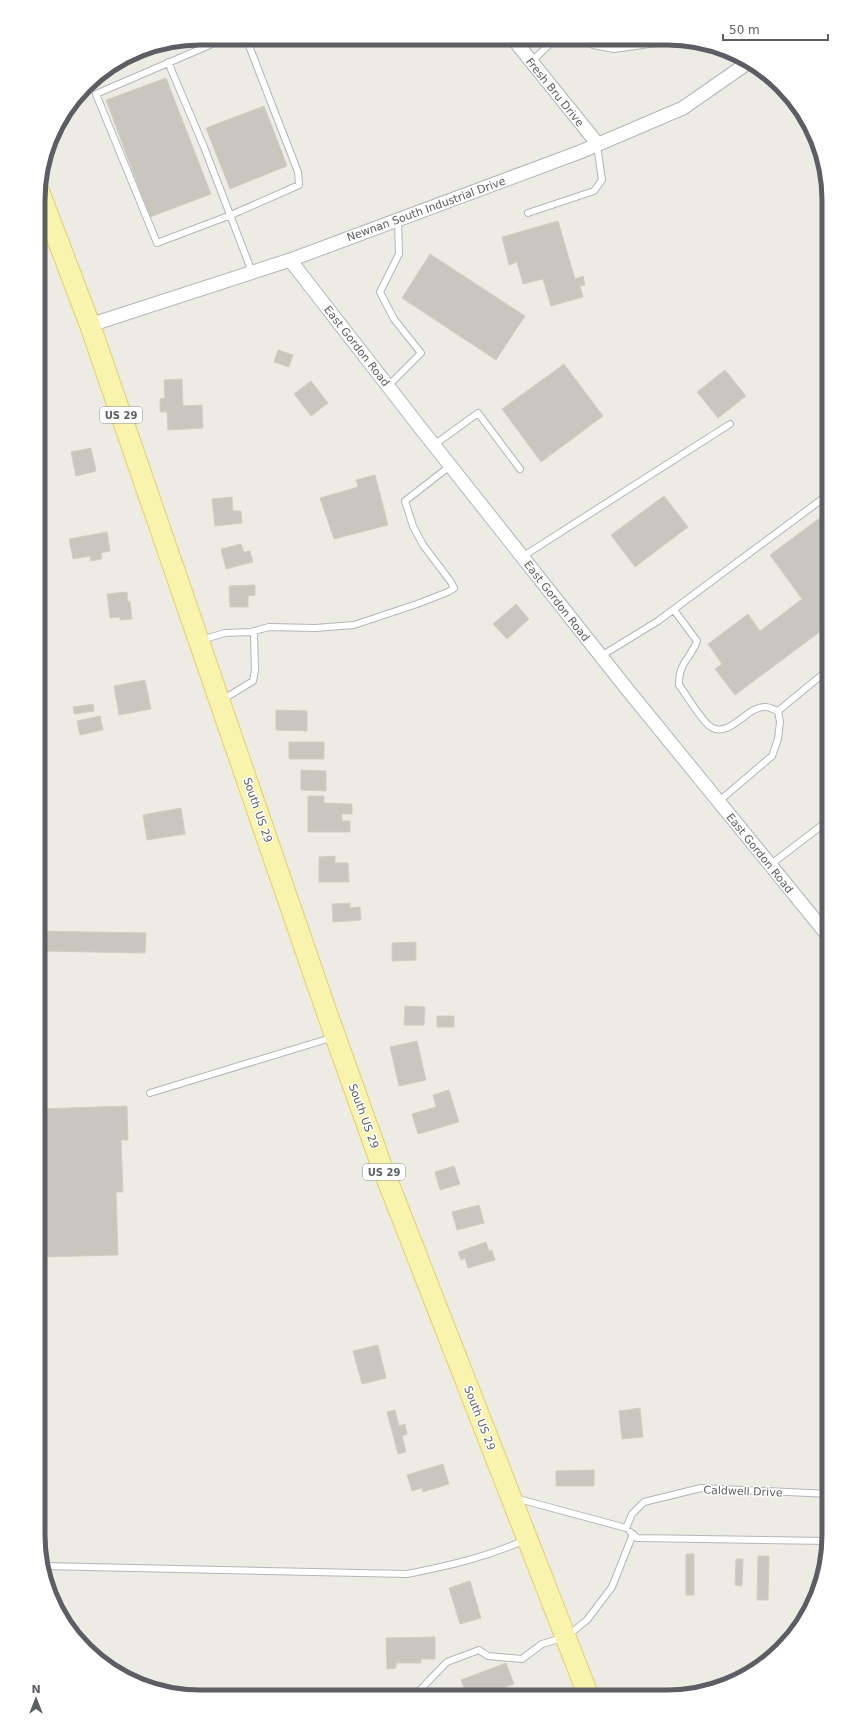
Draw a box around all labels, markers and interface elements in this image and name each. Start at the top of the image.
scale bar [723,16,828,42]
text: 50 m [729,23,760,37]
street label: Fresh Bru Drive [523,55,586,129]
street label: Newnan South Industrial Drive [345,175,508,244]
street label: East Gordon Road [321,303,392,389]
road number: US 29 [100,407,142,423]
street label: East Gordon Road [521,558,592,644]
street label: South US 29 [240,776,275,844]
street label: East Gordon Road [724,811,796,896]
street label: South US 29 [346,1082,381,1150]
road number: US 29 [363,1164,405,1180]
street label: South US 29 [461,1384,498,1452]
street label: Caldwell Drive [703,1484,783,1499]
north arrow [16,1679,56,1719]
text: N [31,1683,41,1696]

